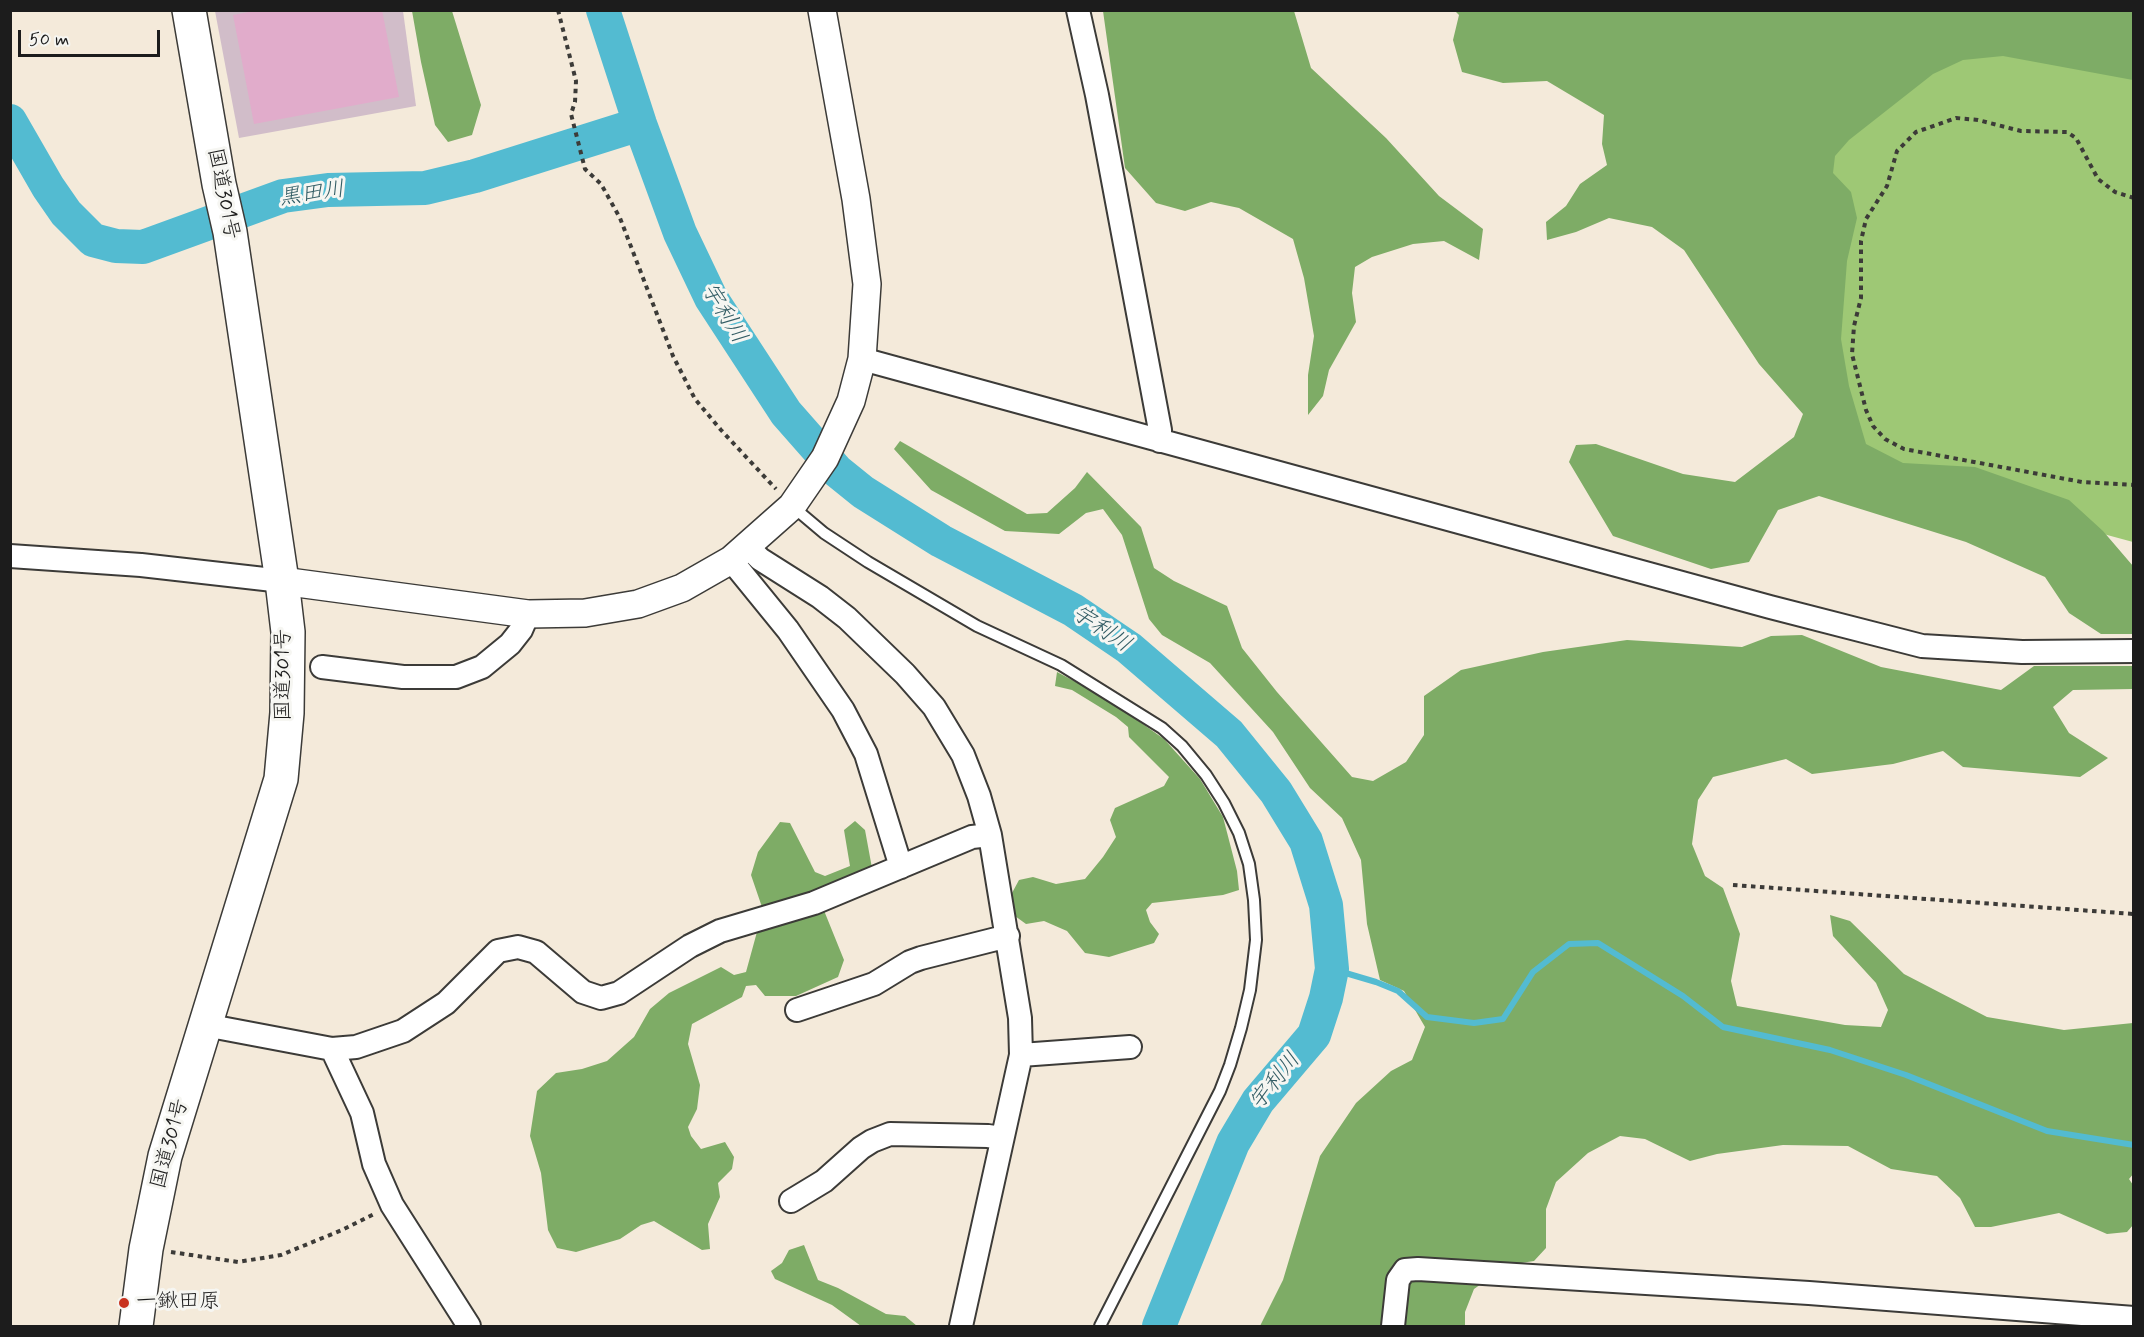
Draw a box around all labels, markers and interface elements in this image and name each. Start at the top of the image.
scale bar [21,18,164,56]
text: 50 m [29,28,69,52]
street label: 国道301号 [201,146,243,242]
water label: 黒田川 [277,177,347,213]
water label: 宇利川 [695,279,751,349]
water label: 宇利川 [1066,601,1136,659]
street label: 国道301号 [272,629,298,721]
water label: 宇利川 [1245,1048,1307,1116]
street label: 国道301号 [147,1096,195,1192]
place label: 一鍬田原 [136,1290,220,1316]
marker: 一鍬田原 [117,1296,131,1310]

